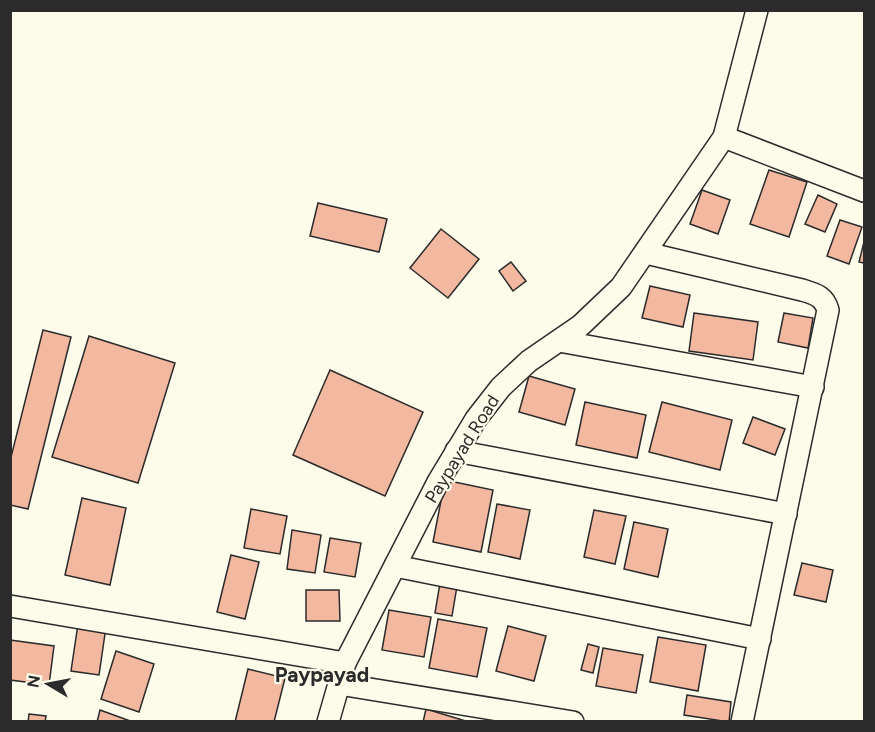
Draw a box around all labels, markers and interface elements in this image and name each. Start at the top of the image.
street label: Paypayad Road [420,391,504,507]
north arrow [18,654,78,714]
district label: Paypayad [275,662,369,687]
text: N [23,674,44,689]

